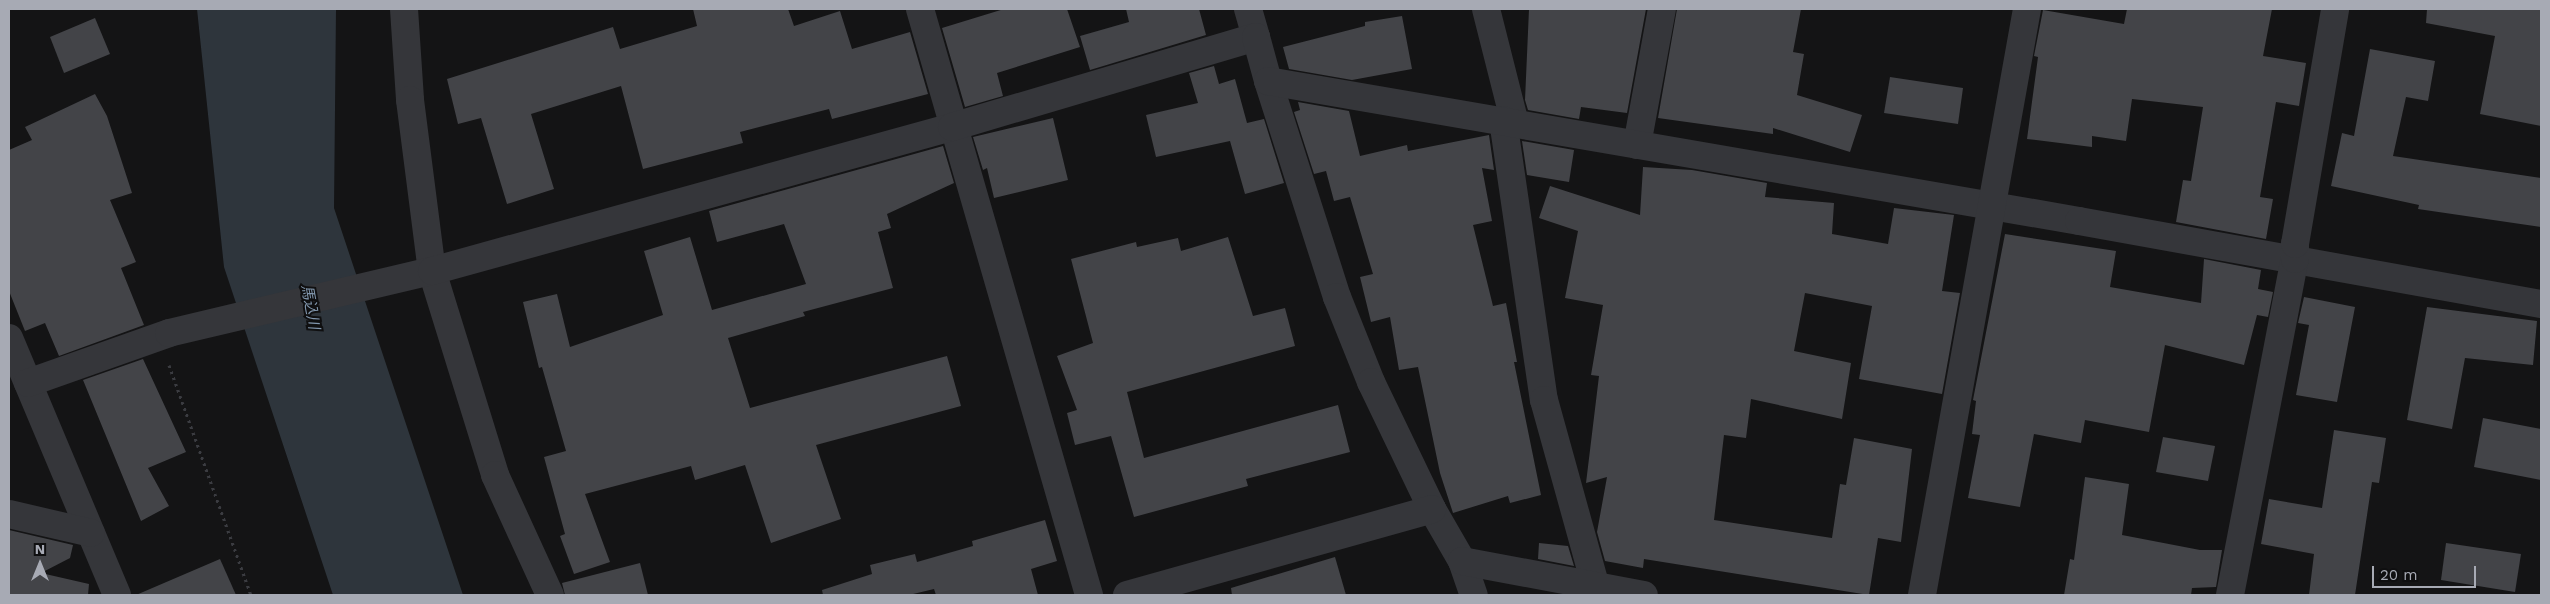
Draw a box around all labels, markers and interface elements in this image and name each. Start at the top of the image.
water label: 馬込川 [297,283,323,331]
north arrow [15,539,65,589]
text: N [35,541,45,557]
scale bar [2375,556,2479,588]
text: 20 m [2380,566,2418,584]

